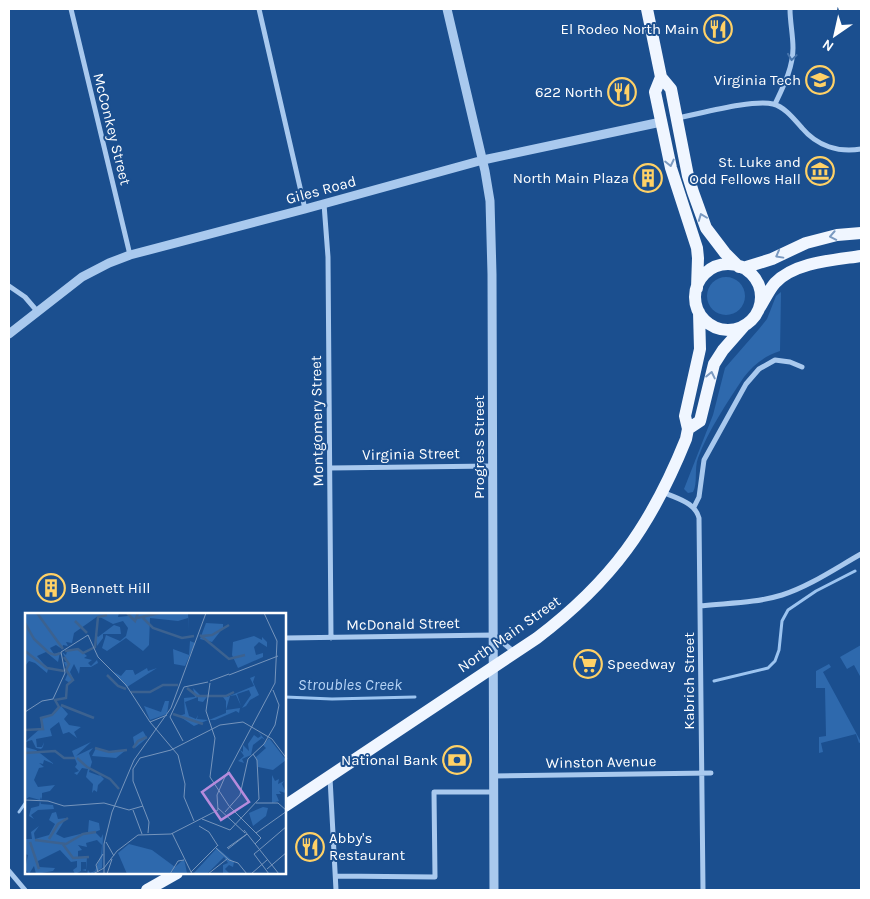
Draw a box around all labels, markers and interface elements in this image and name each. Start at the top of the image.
north arrow [810,10,860,60]
restaurant icon: El Rodeo North Main [703,14,733,44]
place label: El Rodeo North Main [560,20,699,38]
text: N [819,36,837,55]
one-way arrow [787,54,798,62]
school or university icon: Virginia Tech [805,65,835,95]
street label: McConkey Street [89,71,135,187]
place label: Virginia Tech [714,71,801,89]
restaurant icon: 622 North [607,77,637,107]
place label: 622 North [535,83,603,101]
place label: St. Luke and Odd Fellows Hall [689,153,801,188]
museum icon: St. Luke and Odd Fellows Hall [805,156,835,186]
one-way arrow [664,158,675,167]
building icon: North Main Plaza [633,163,663,193]
place label: North Main Plaza [513,169,629,187]
street label: Giles Road [284,172,358,208]
one-way arrow [698,213,708,222]
one-way arrow [829,231,838,241]
one-way arrow [776,249,785,259]
street label: Montgomery Street [307,355,327,487]
one-way arrow [705,371,716,380]
street label: Progress Street [470,395,488,499]
street label: Virginia Street [362,444,460,464]
building icon: Bennett Hill [36,573,66,603]
place label: Bennett Hill [70,579,151,597]
street label: North Main Street [454,592,564,676]
inset map [25,613,286,874]
street label: McDonald Street [346,614,460,634]
street label: Kabrich Street [680,632,698,730]
supermarket icon: Speedway [573,649,603,679]
place label: Speedway [607,655,675,673]
water label: Stroubles Creek [298,675,403,694]
bank icon: National Bank [442,745,472,775]
place label: National Bank [341,751,438,769]
street label: Winston Avenue [546,752,656,772]
place label: Abby's Restaurant [329,829,405,864]
restaurant icon: Abby's Restaurant [295,832,325,862]

